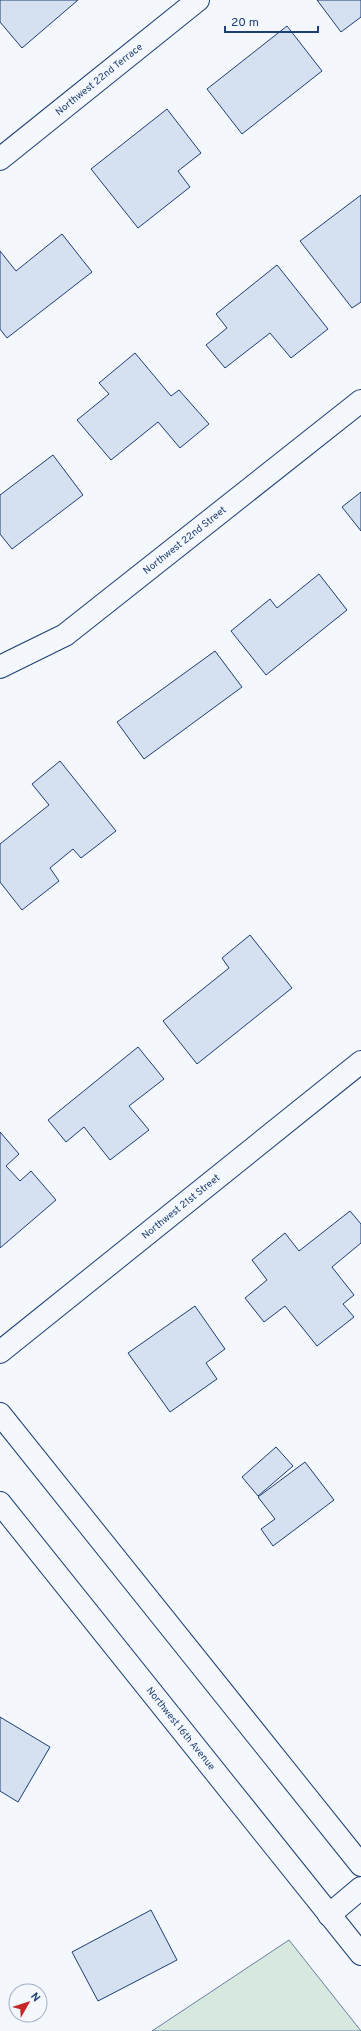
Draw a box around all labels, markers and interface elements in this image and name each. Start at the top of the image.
scale bar [225,8,318,34]
text: 20 m [231,15,259,31]
street label: Northwest 22nd Terrace [53,40,145,118]
street label: Northwest 22nd Street [140,503,229,577]
street label: Northwest 21st Street [139,1171,223,1242]
street label: Northwest 16th Avenue [143,1684,218,1773]
north arrow [8,1983,48,2023]
text: N [27,1990,43,2005]

